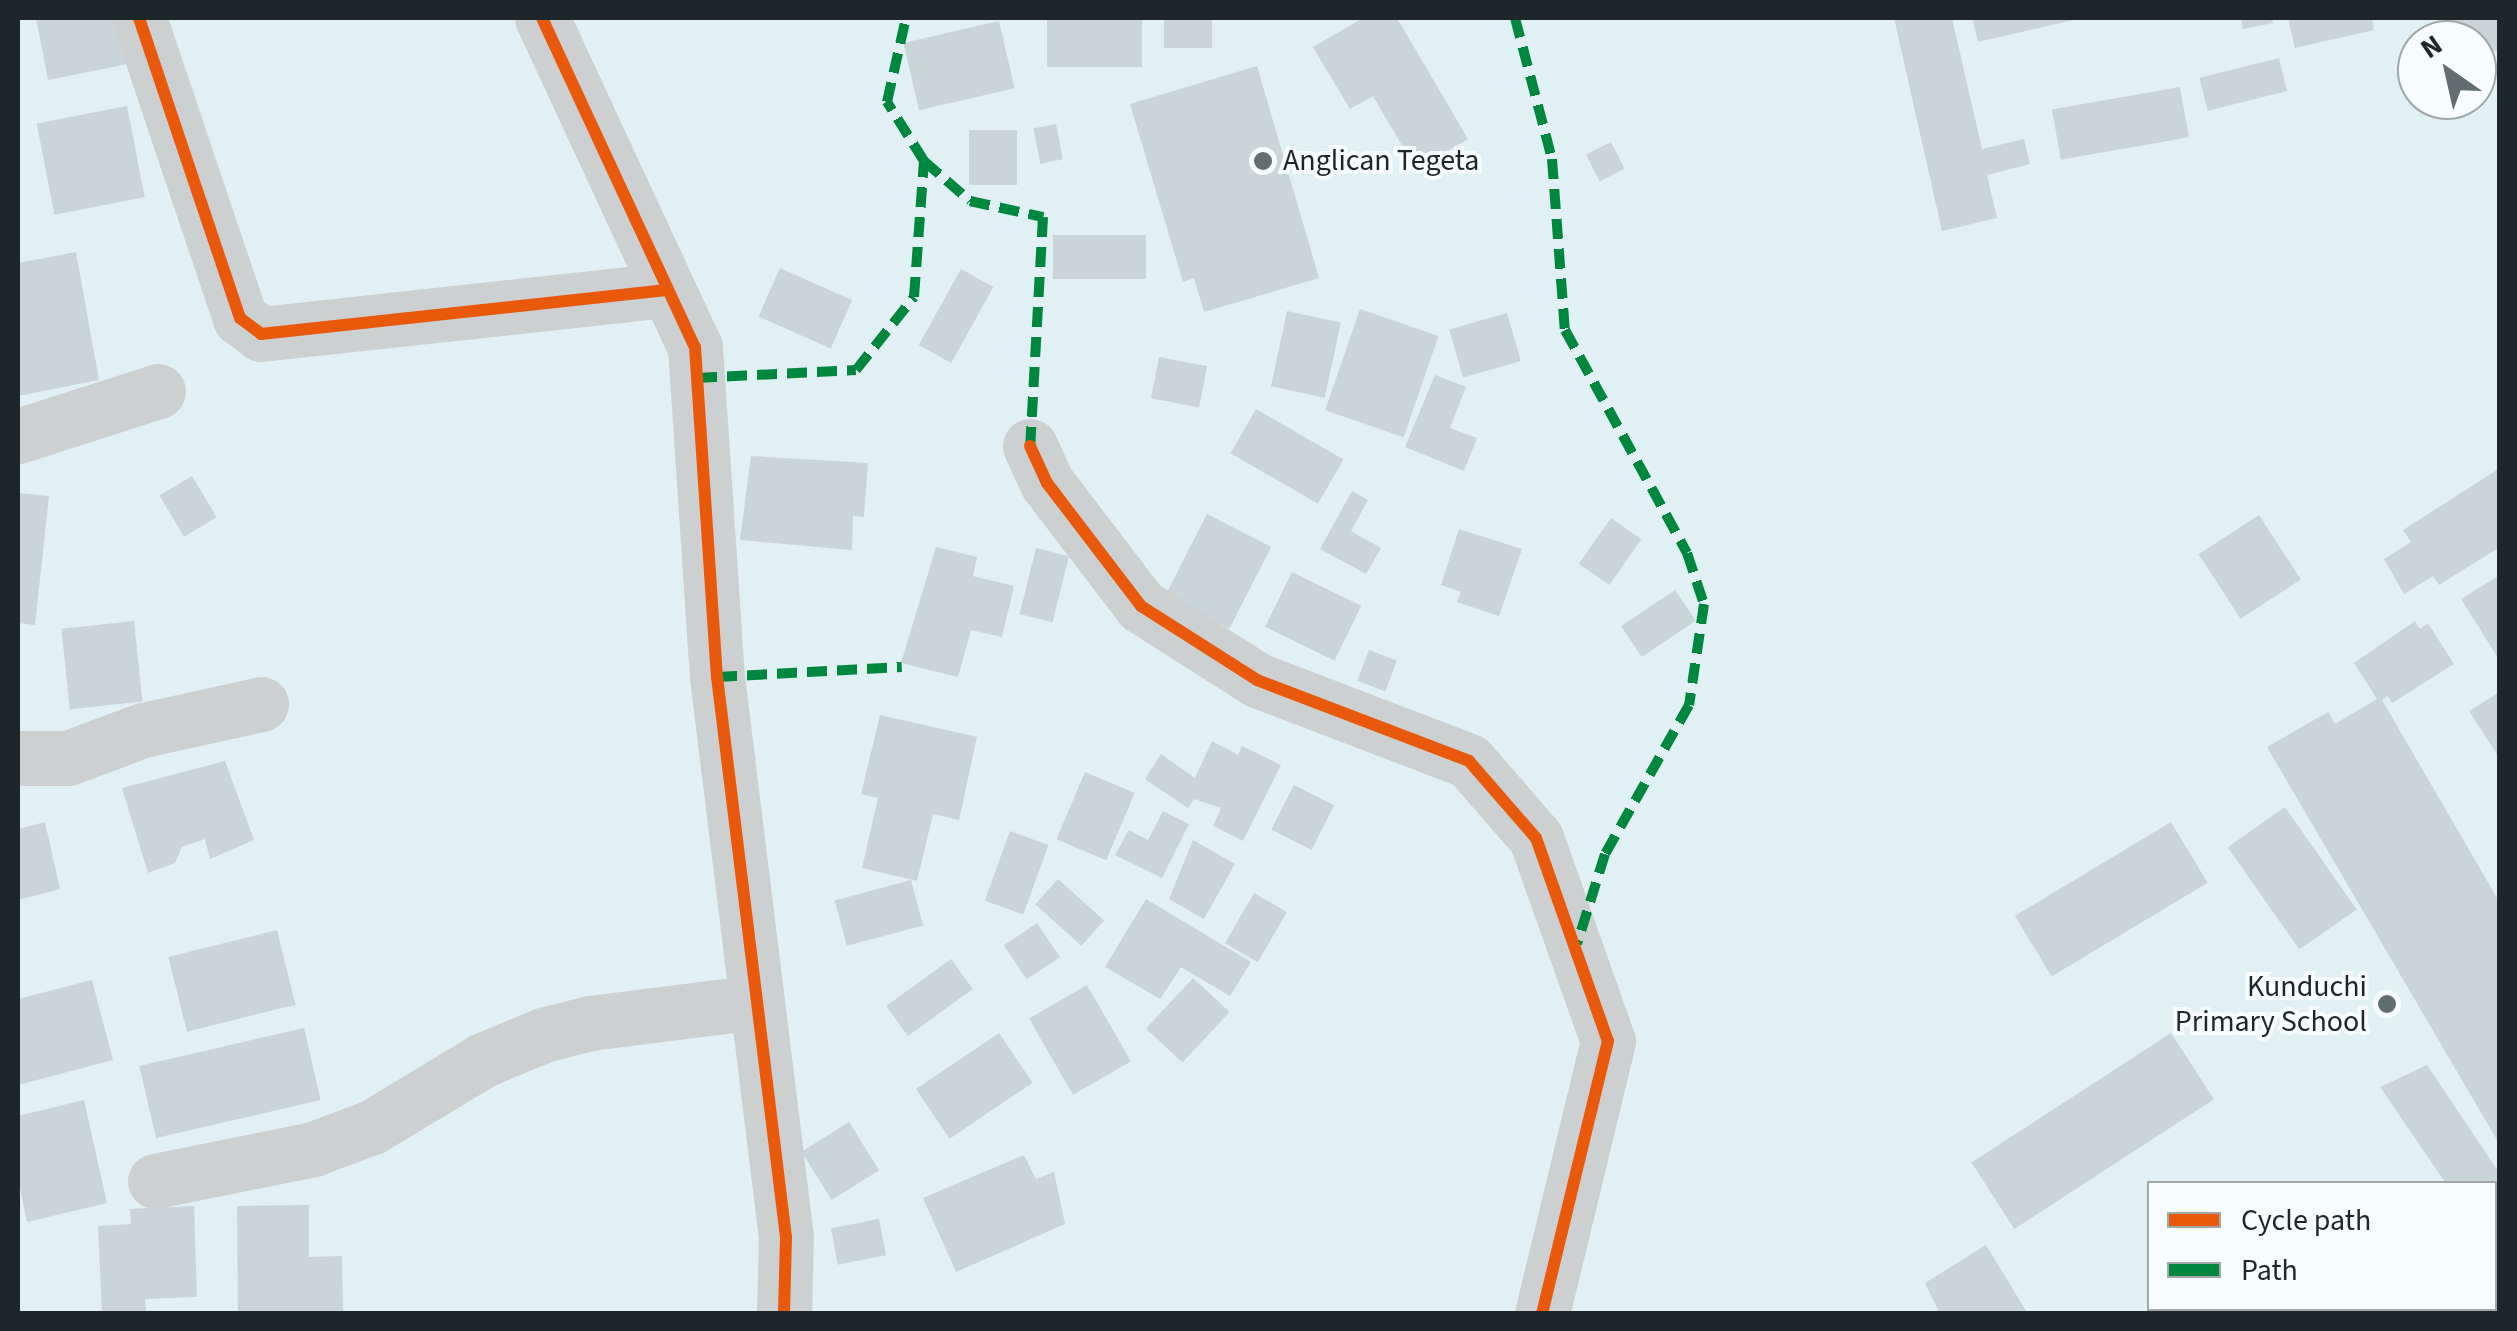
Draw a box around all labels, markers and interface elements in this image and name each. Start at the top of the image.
north arrow [2397,20,2497,120]
text: N [2412,25,2450,69]
place label: Anglican Tegeta [1283,143,1479,179]
marker: Anglican Tegeta [1252,150,1274,172]
place label: Kunduchi Primary School [2175,969,2367,1040]
marker: Kunduchi Primary School [2376,993,2398,1015]
legend [2147,1181,2497,1311]
text: Cycle path [2241,1199,2371,1242]
text: Path [2241,1249,2298,1292]

